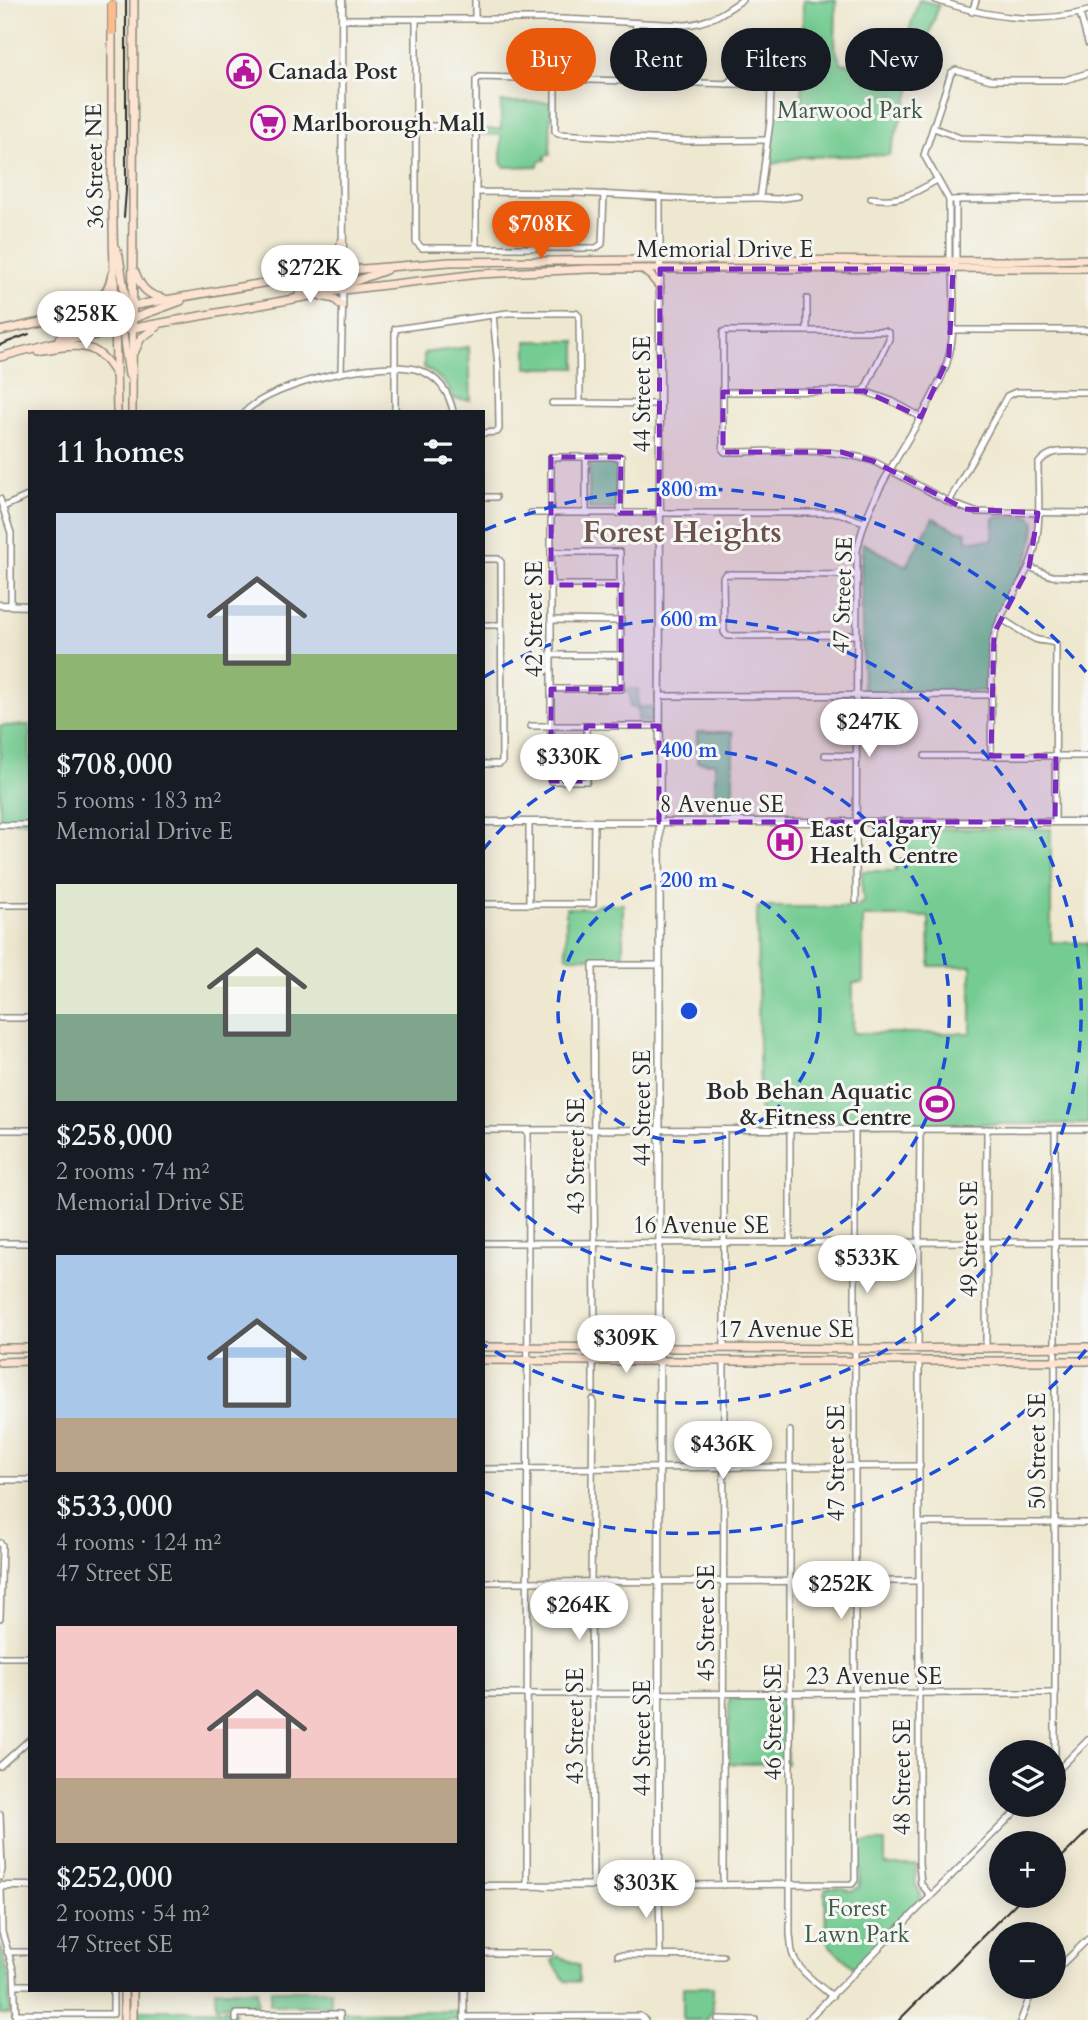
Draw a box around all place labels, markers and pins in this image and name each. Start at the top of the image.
public building icon: Canada Post [225,52,263,90]
place label: Canada Post [268,56,397,87]
supermarket icon: Marlborough Mall [249,104,287,142]
place label: Marlborough Mall [292,108,486,139]
pin: $708K [492,202,590,261]
pin: $272K [261,246,359,305]
pin: $258K [37,292,135,351]
pin: $247K [820,700,918,759]
pin: $330K [520,734,618,794]
place label: East Calgary Health Centre [810,814,959,871]
hospital icon: East Calgary Health Centre [766,823,804,861]
centre of rings [677,999,701,1023]
place label: Bob Behan Aquatic & Fitness Centre [706,1076,912,1133]
sports icon: Bob Behan Aquatic & Fitness Centre [918,1085,956,1123]
pin: $533K [818,1236,916,1295]
pin: $309K [577,1316,675,1375]
pin: $436K [674,1422,772,1481]
pin: $252K [792,1562,890,1621]
pin: $264K [530,1582,628,1642]
pin: $303K [597,1860,695,1920]

